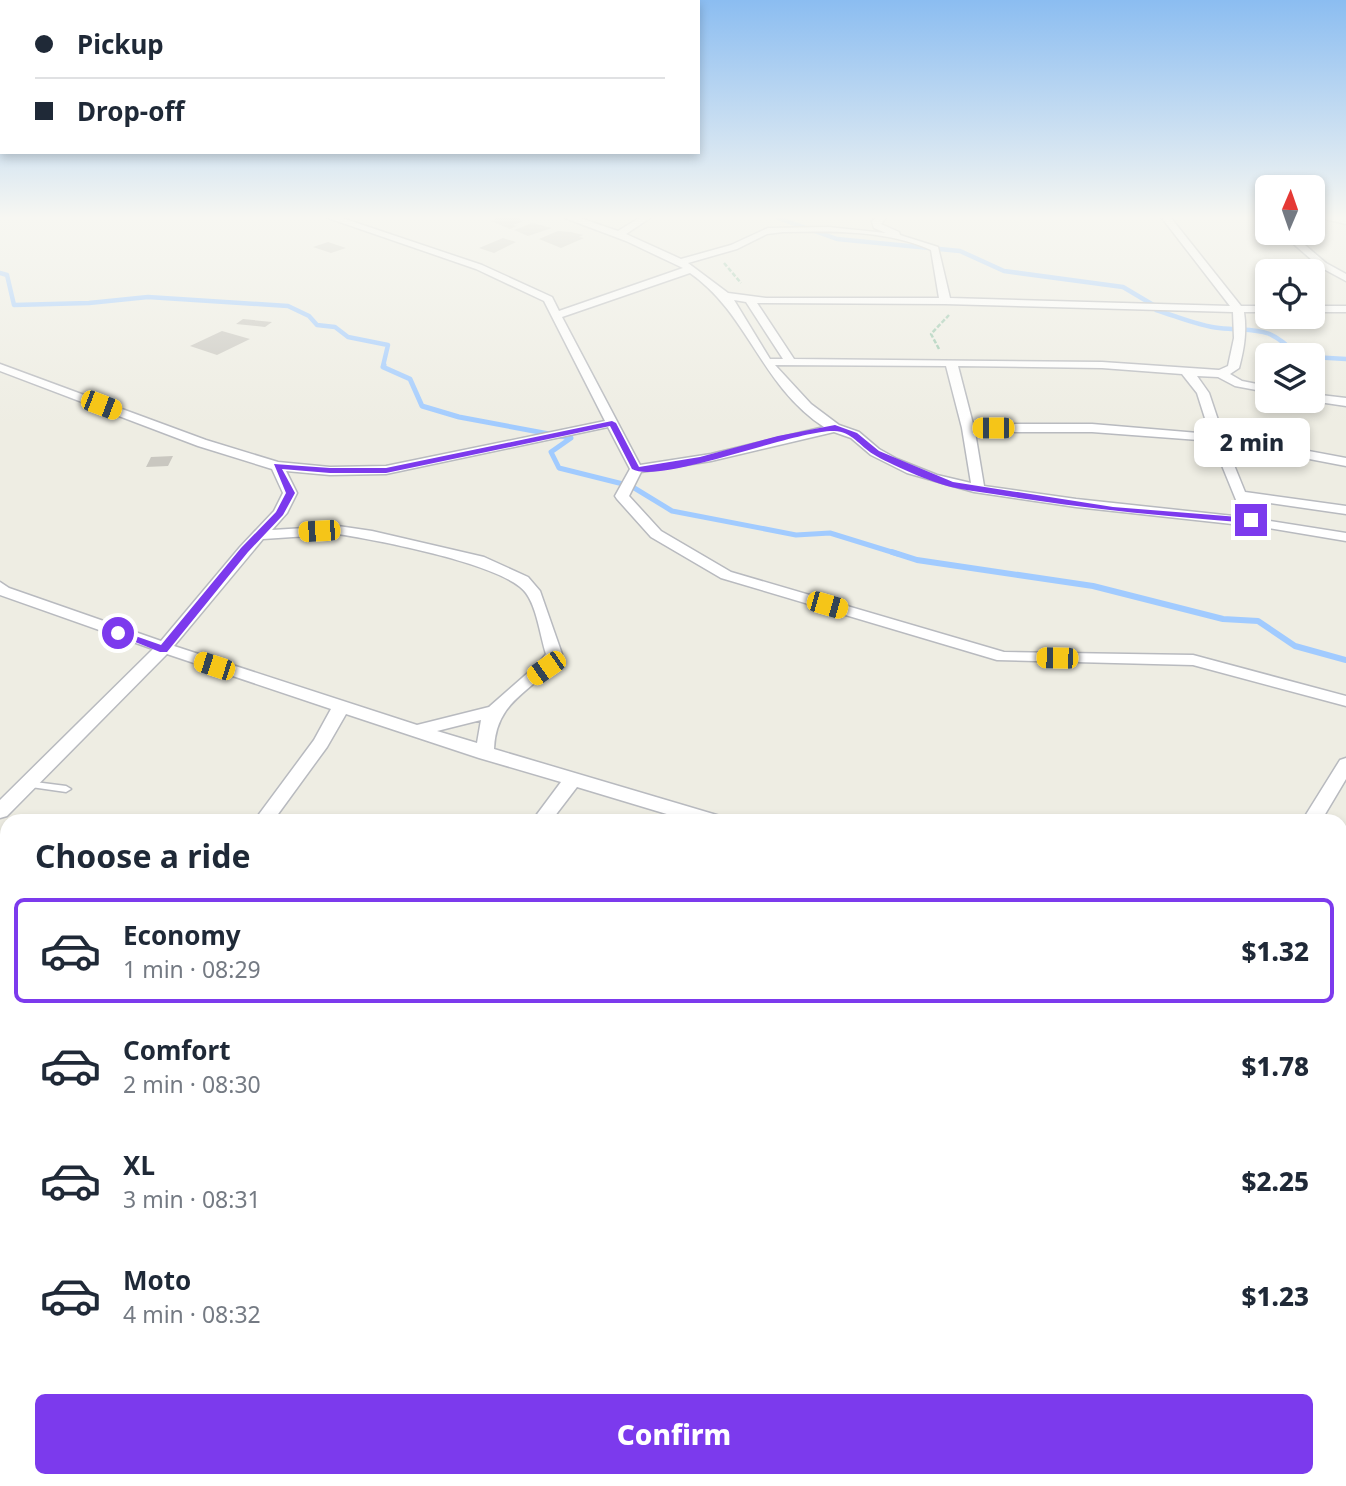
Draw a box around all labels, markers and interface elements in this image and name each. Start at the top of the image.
text: Pickup [77,26,164,62]
text: Drop-off [77,93,184,129]
north arrow [1255,175,1325,245]
map controls [1255,175,1325,413]
button: locate [1255,259,1325,329]
button: layers [1255,343,1325,413]
car [78,388,125,422]
car [973,418,1015,439]
callout: 2 min [1193,419,1309,468]
text: 2 min [1220,426,1284,458]
route end [1235,504,1267,536]
car [298,519,341,543]
car [804,589,851,621]
route start [102,617,134,649]
car [523,647,570,689]
car [1036,647,1079,669]
car [191,650,238,682]
text: Choose a ride [35,834,251,877]
text: Economy [123,917,241,953]
icon: car [39,919,102,982]
text: $1.32 [1242,933,1309,969]
text: 1 min · 08:29 [123,953,261,985]
text: Comfort [123,1032,231,1068]
icon: car [39,1034,102,1097]
text: $1.78 [1242,1048,1309,1084]
text: 2 min · 08:30 [123,1068,261,1100]
text: XL [123,1147,155,1183]
icon: car [39,1149,102,1212]
text: $2.25 [1242,1163,1309,1199]
text: 3 min · 08:31 [123,1183,261,1215]
text: Moto [123,1262,191,1298]
icon: car [39,1264,102,1327]
text: $1.23 [1242,1278,1309,1314]
text: 4 min · 08:32 [123,1298,261,1330]
button: Confirm [35,1394,1313,1474]

